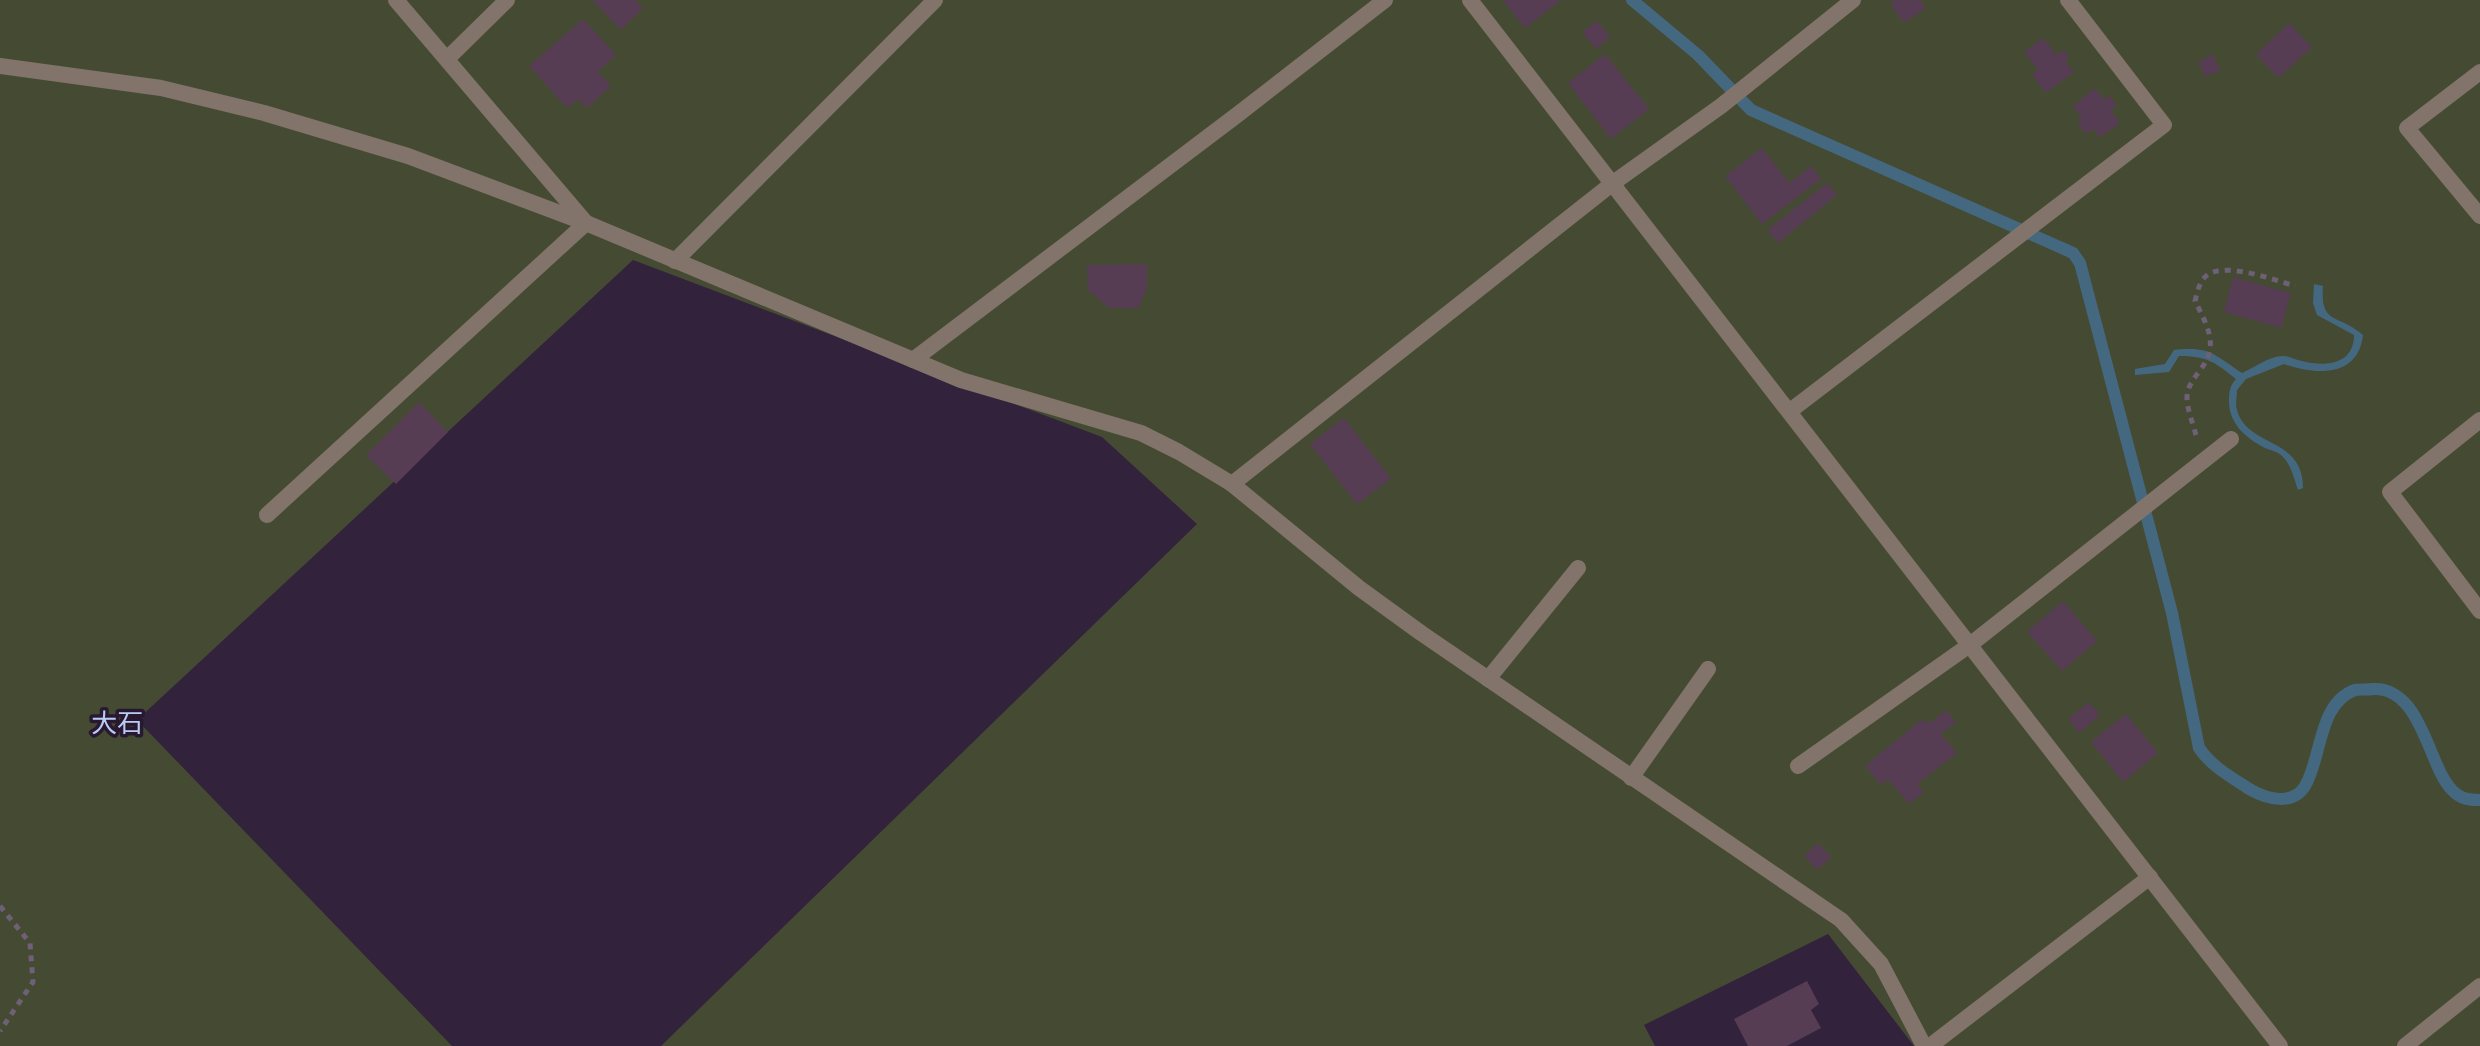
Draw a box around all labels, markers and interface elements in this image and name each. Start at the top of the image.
district label: 大石 [91,707,143,738]

